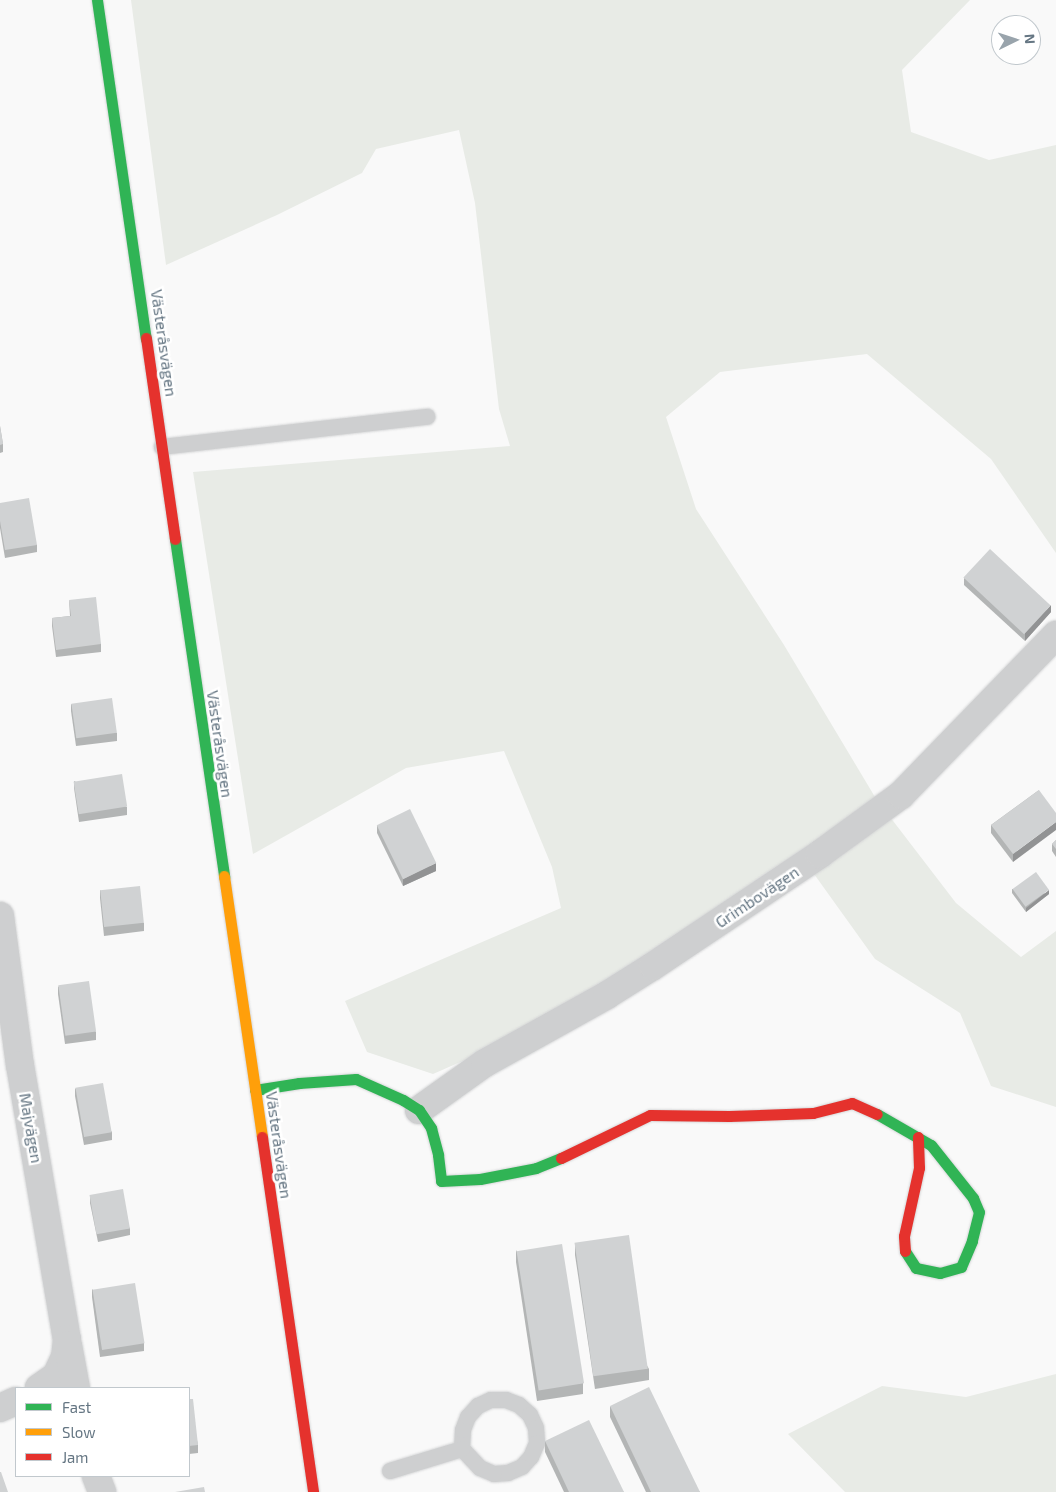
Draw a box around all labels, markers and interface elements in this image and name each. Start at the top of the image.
north arrow [991,15,1041,65]
text: N [1022,33,1039,45]
street label: Västeråsvägen [147,288,181,398]
street label: Västeråsvägen [203,689,237,799]
street label: Grimbovägen [712,862,802,932]
street label: Västeråsvägen [262,1090,296,1200]
street label: Majvägen [15,1091,47,1165]
legend [15,1387,190,1477]
text: Fast [62,1398,91,1416]
text: Slow [62,1423,96,1441]
text: Jam [62,1448,88,1466]

